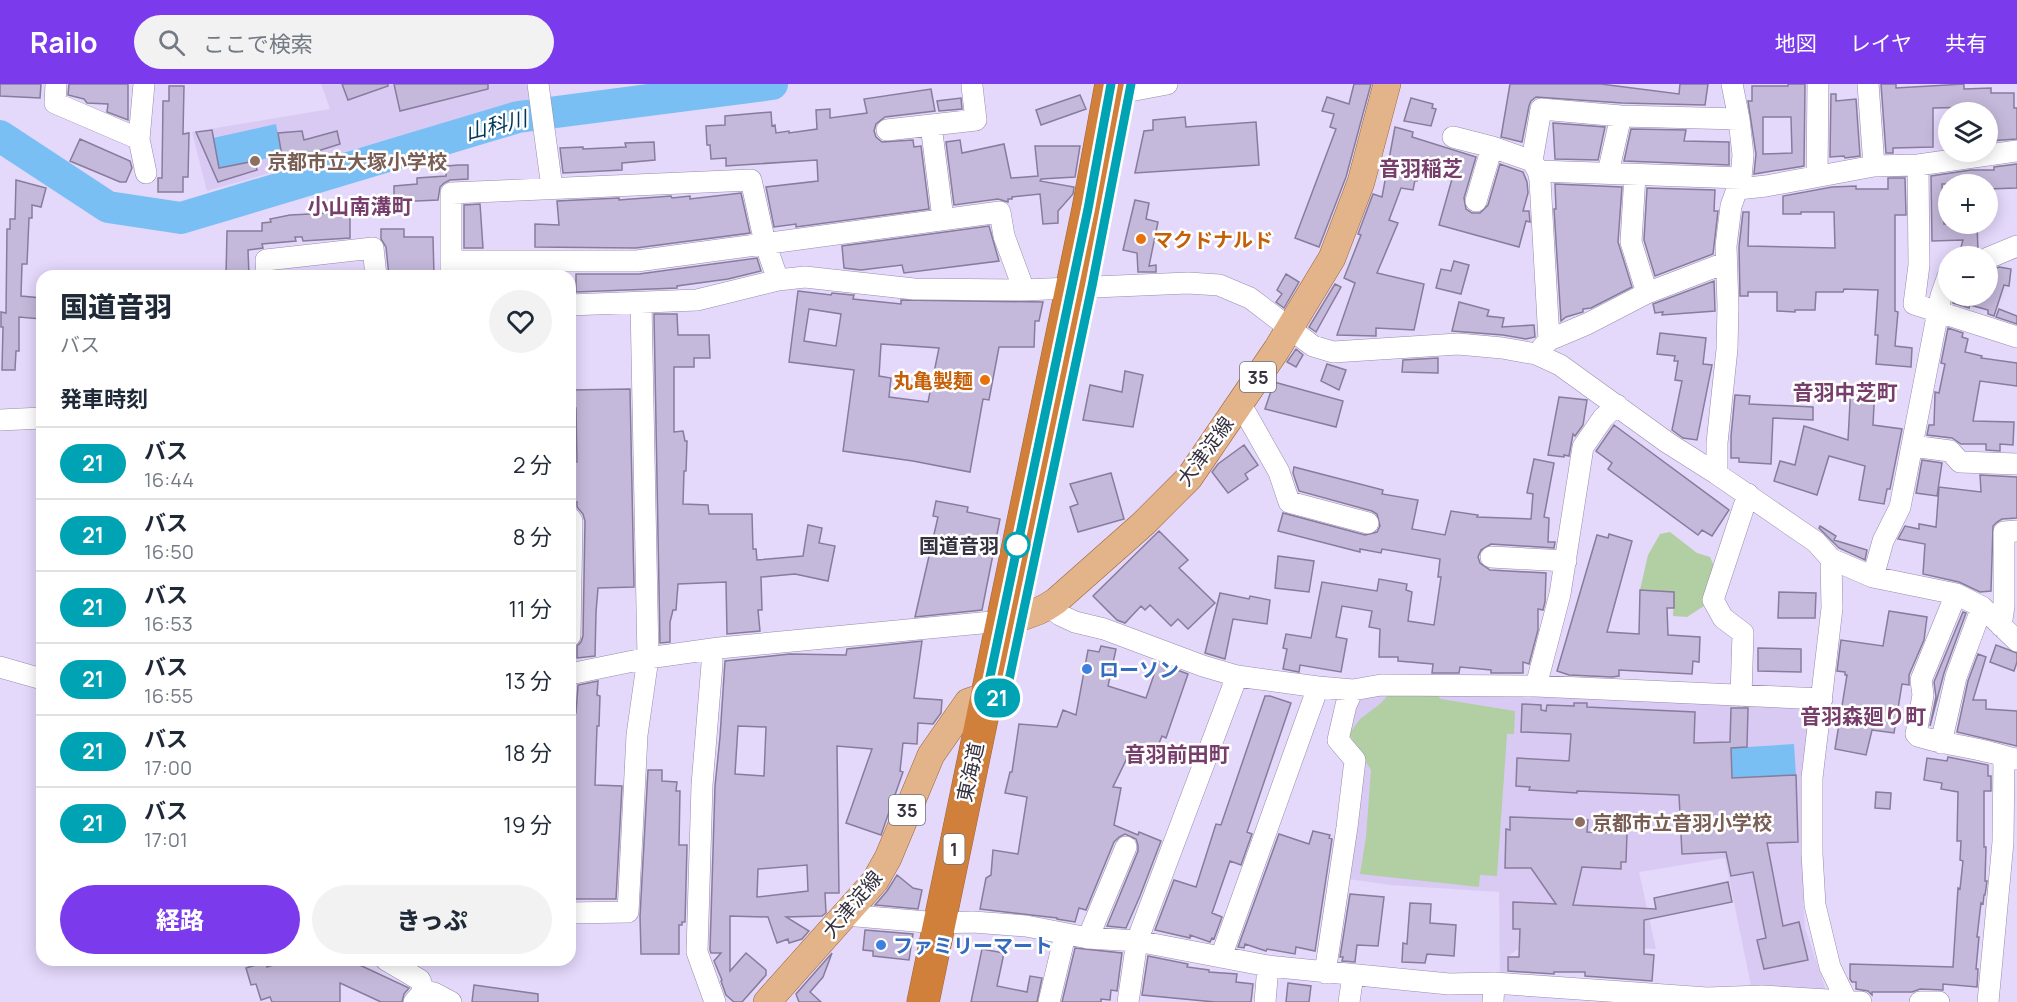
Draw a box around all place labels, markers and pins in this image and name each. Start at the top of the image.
place label: 京都市立大塚小学校 [267,148,447,175]
marker: 京都市立大塚小学校 [248,154,262,168]
place label: マクドナルド [1153,226,1273,253]
marker: マクドナルド [1134,232,1148,246]
place label: 丸亀製麺 [893,367,973,394]
marker: 丸亀製麺 [978,373,992,387]
place label: 国道音羽 [919,532,999,559]
marker: 国道音羽 [1004,532,1030,558]
place label: ローソン [1099,656,1179,683]
marker: ローソン [1080,662,1094,676]
place label: 京都市立音羽小学校 [1592,809,1772,836]
marker: 京都市立音羽小学校 [1573,815,1587,829]
place label: ファミリーマート [893,932,1053,959]
marker: ファミリーマート [874,938,888,952]

